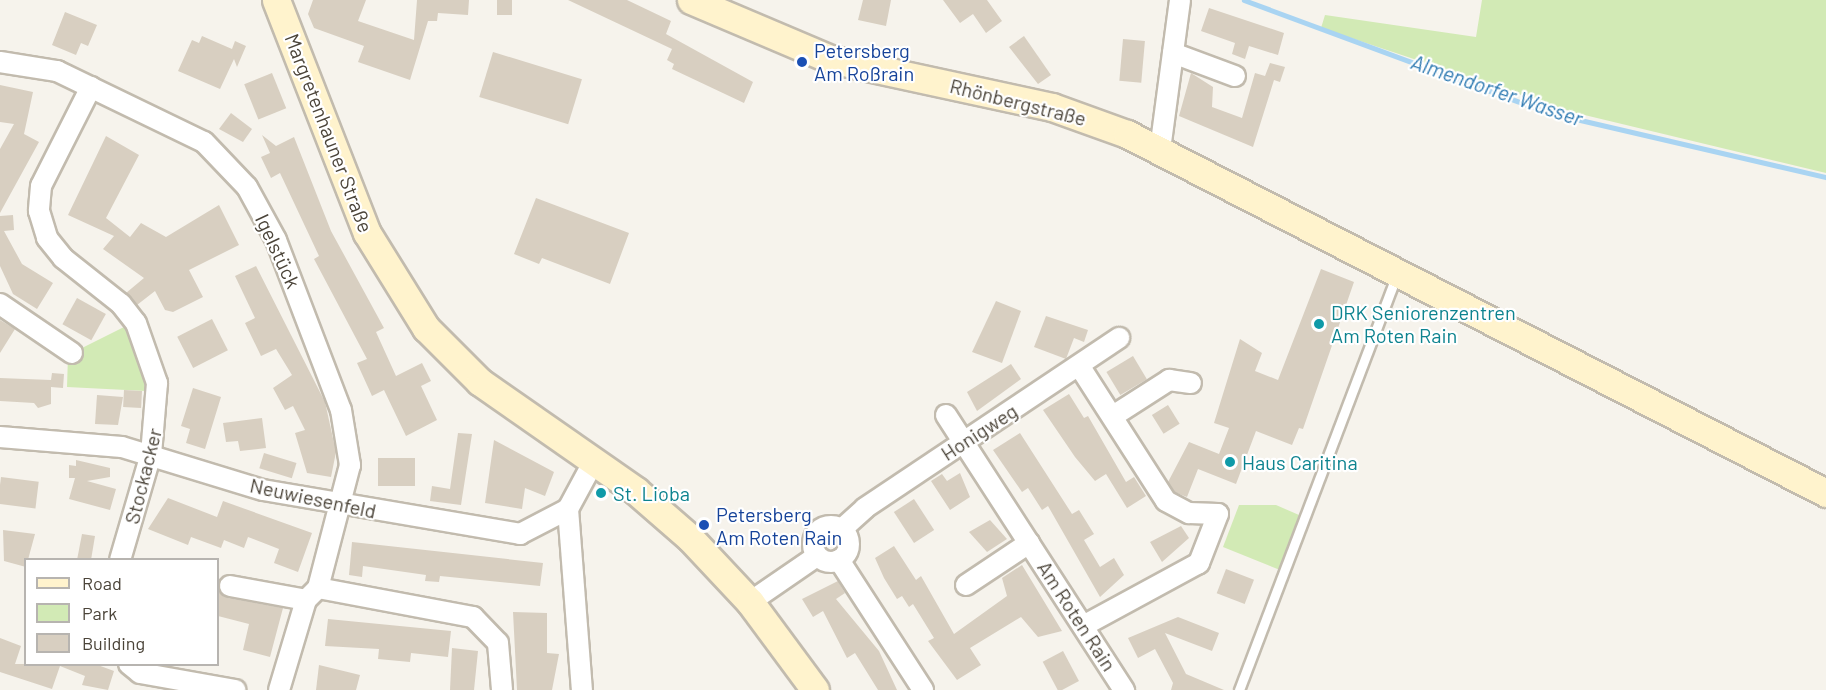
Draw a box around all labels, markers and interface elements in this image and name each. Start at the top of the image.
street label: Margretenhauner Straße [280,30,378,236]
place label: Petersberg Am Roßrain [814,39,914,86]
water label: Almendorfer Wasser [1408,49,1586,131]
marker: Petersberg Am Roßrain [795,55,809,69]
street label: Rhönbergstraße [947,73,1089,131]
street label: Igelstück [250,210,306,292]
place label: DRK Seniorenzentren Am Roten Rain [1331,300,1516,347]
marker: DRK Seniorenzentren Am Roten Rain [1312,317,1326,331]
street label: Honigweg [936,399,1022,465]
street label: Stockacker [120,426,166,526]
place label: Haus Caritina [1242,450,1358,474]
marker: Haus Caritina [1223,455,1237,469]
street label: Neuwiesenfeld [248,473,378,523]
place label: St. Lioba [613,481,690,505]
marker: St. Lioba [594,486,608,500]
place label: Petersberg Am Roten Rain [716,502,842,549]
marker: Petersberg Am Roten Rain [697,518,711,532]
street label: Am Roten Rain [1033,556,1121,676]
legend [24,558,219,666]
text: Road [82,572,122,594]
text: Park [82,602,117,624]
text: Building [82,632,145,654]

